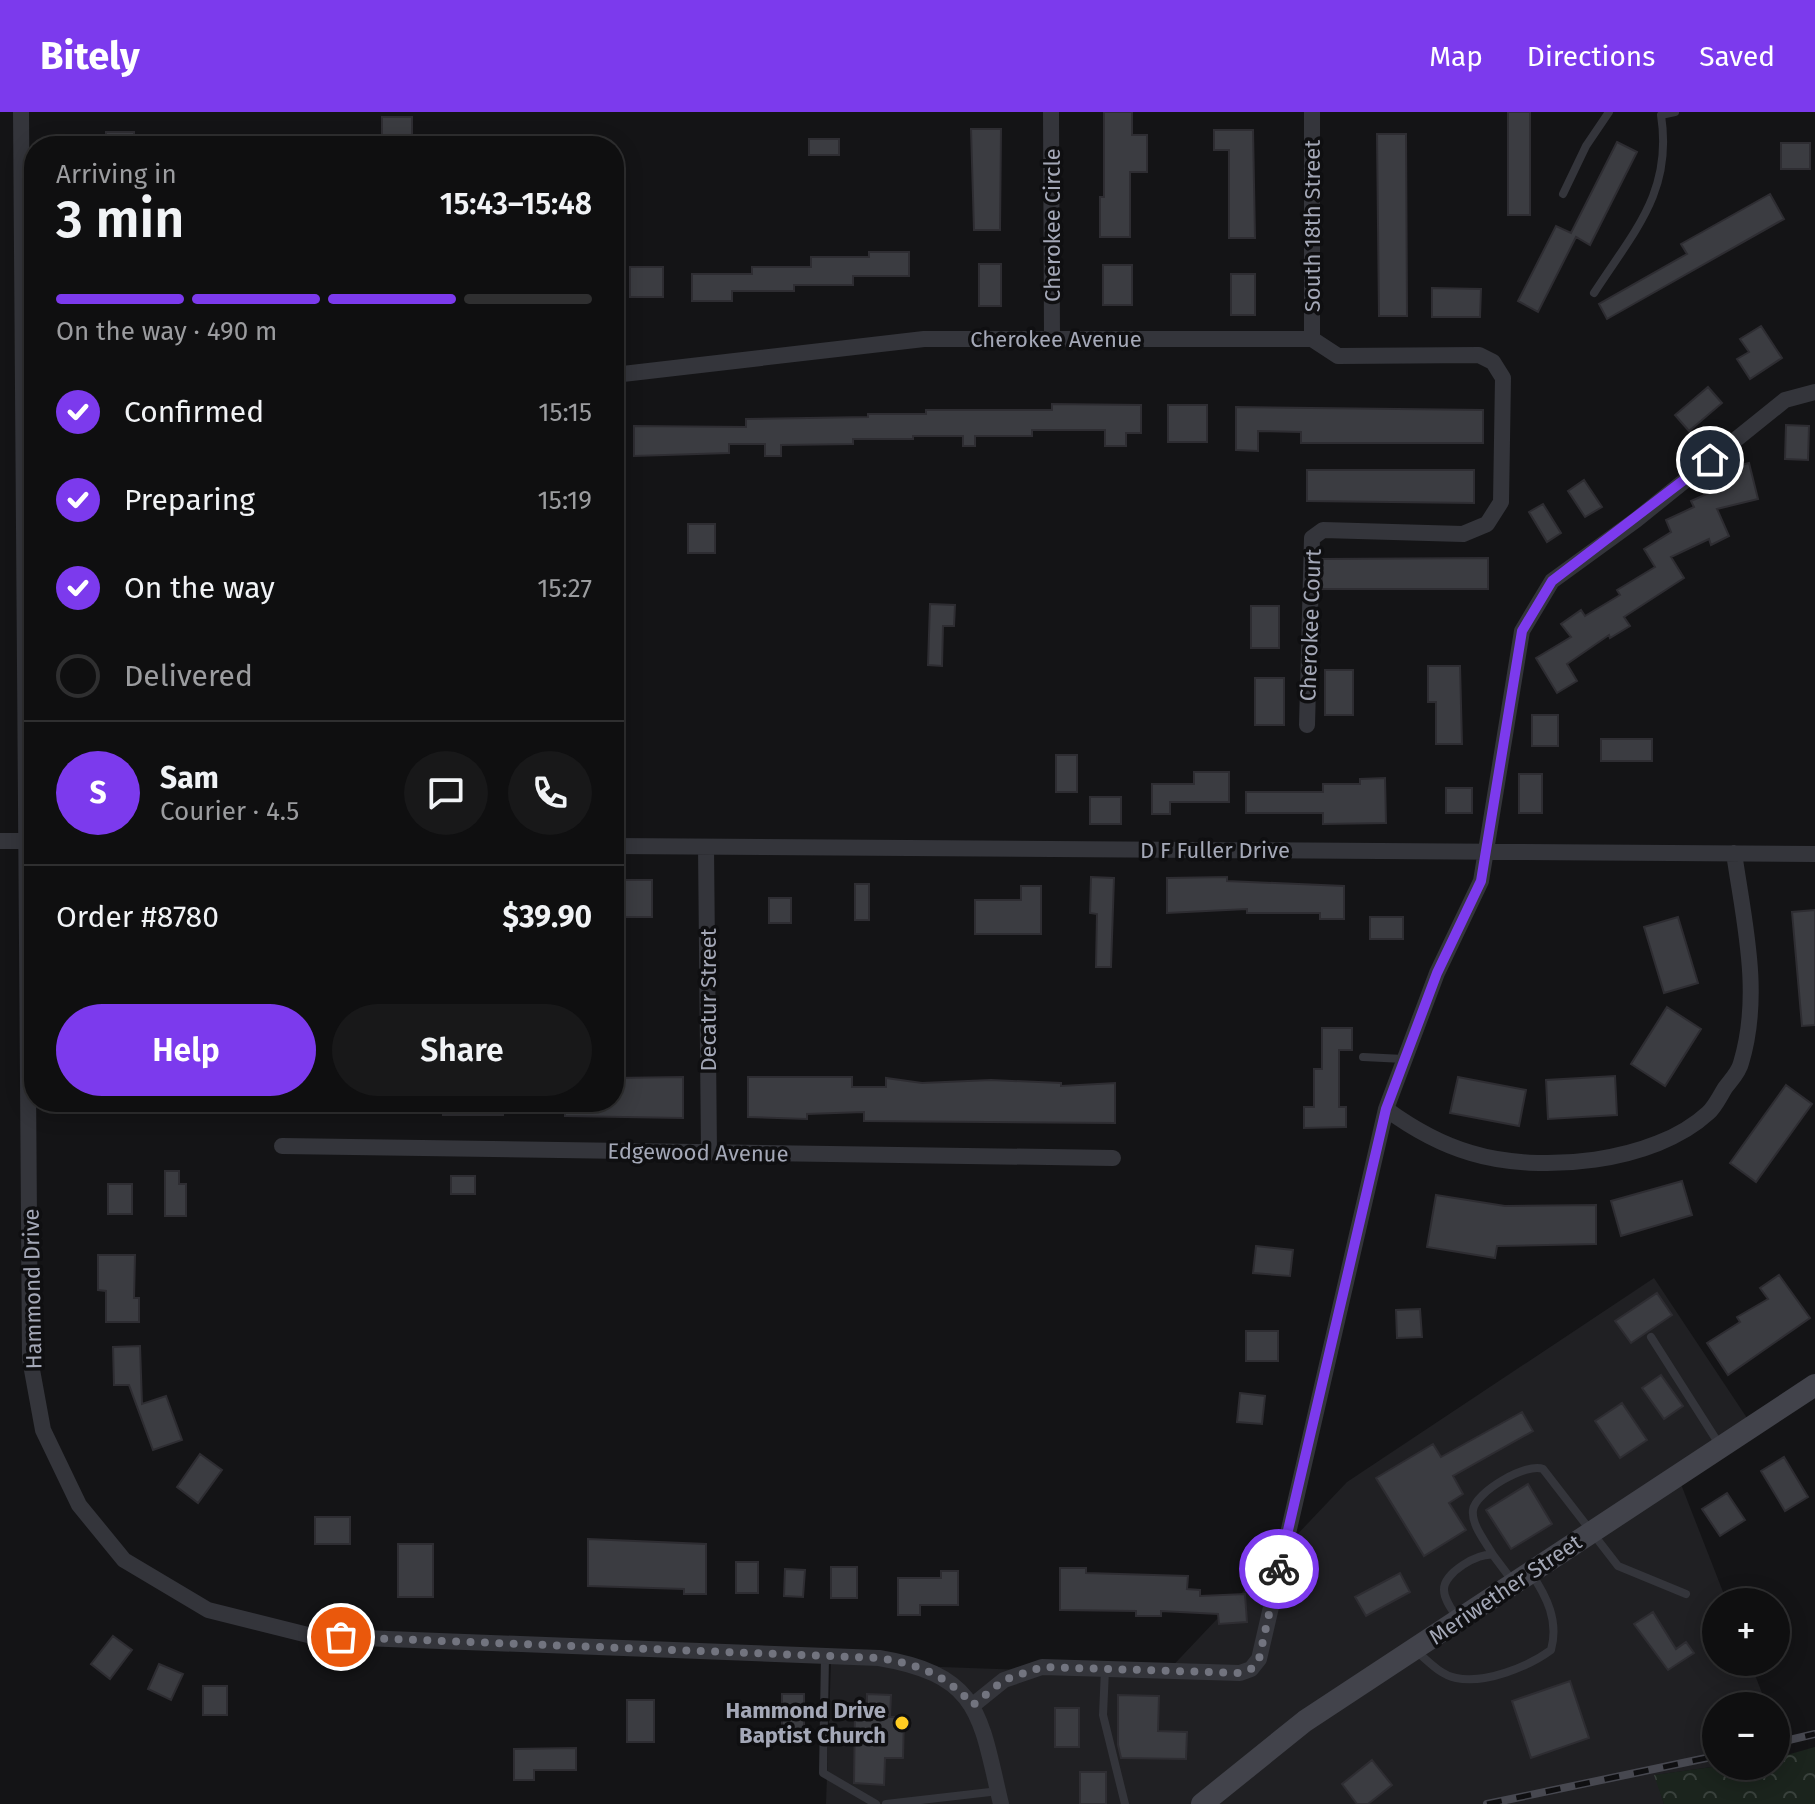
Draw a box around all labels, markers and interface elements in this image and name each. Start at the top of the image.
text: Bitely [40,33,140,79]
text: Map [1429,40,1483,73]
text: Directions [1527,40,1655,73]
text: Saved [1699,40,1775,73]
street label: South 18th Street [1299,140,1326,312]
street label: Cherokee Circle [1039,148,1066,302]
text: Arriving in [56,159,177,190]
text: 15:43–15:48 [440,186,592,222]
text: 3 min [56,188,184,251]
text: On the way · 490 m [56,316,277,347]
street label: Cherokee Avenue [970,326,1142,353]
icon: check [56,390,100,434]
text: Confirmed [124,394,264,430]
text: 15:15 [538,397,592,428]
pin [1676,426,1744,494]
icon: home [1688,438,1732,482]
icon: check [56,478,100,522]
text: Preparing [124,482,255,518]
text: 15:19 [538,485,592,516]
street label: Cherokee Court [1294,548,1327,702]
icon: check [56,566,100,610]
text: On the way [124,570,275,606]
text: 15:27 [537,573,592,604]
text: Delivered [124,658,253,694]
button: chat [404,751,488,835]
button: phone [508,751,592,835]
text: Sam [160,760,219,796]
text: S [89,775,107,811]
text: Courier · 4.5 [160,796,299,827]
street label: D F Fuller Drive [1140,837,1290,864]
text: Order #8780 [56,899,219,935]
text: $39.90 [503,899,592,935]
street label: Decatur Street [695,928,722,1072]
button: Help [56,1004,316,1096]
button: Share [332,1004,592,1096]
street label: Edgewood Avenue [607,1137,789,1168]
street label: Hammond Drive [18,1208,47,1370]
street label: Meriwether Street [1424,1528,1587,1650]
courier [1239,1529,1319,1609]
icon: bike [1257,1547,1301,1591]
map controls [1702,1588,1790,1780]
button: + [1702,1588,1790,1676]
pin [307,1603,375,1671]
icon: bag [319,1615,363,1659]
button: − [1702,1692,1790,1780]
place label: Hammond Drive Baptist Church [726,1697,886,1749]
marker: Hammond Drive Baptist Church [893,1714,911,1732]

